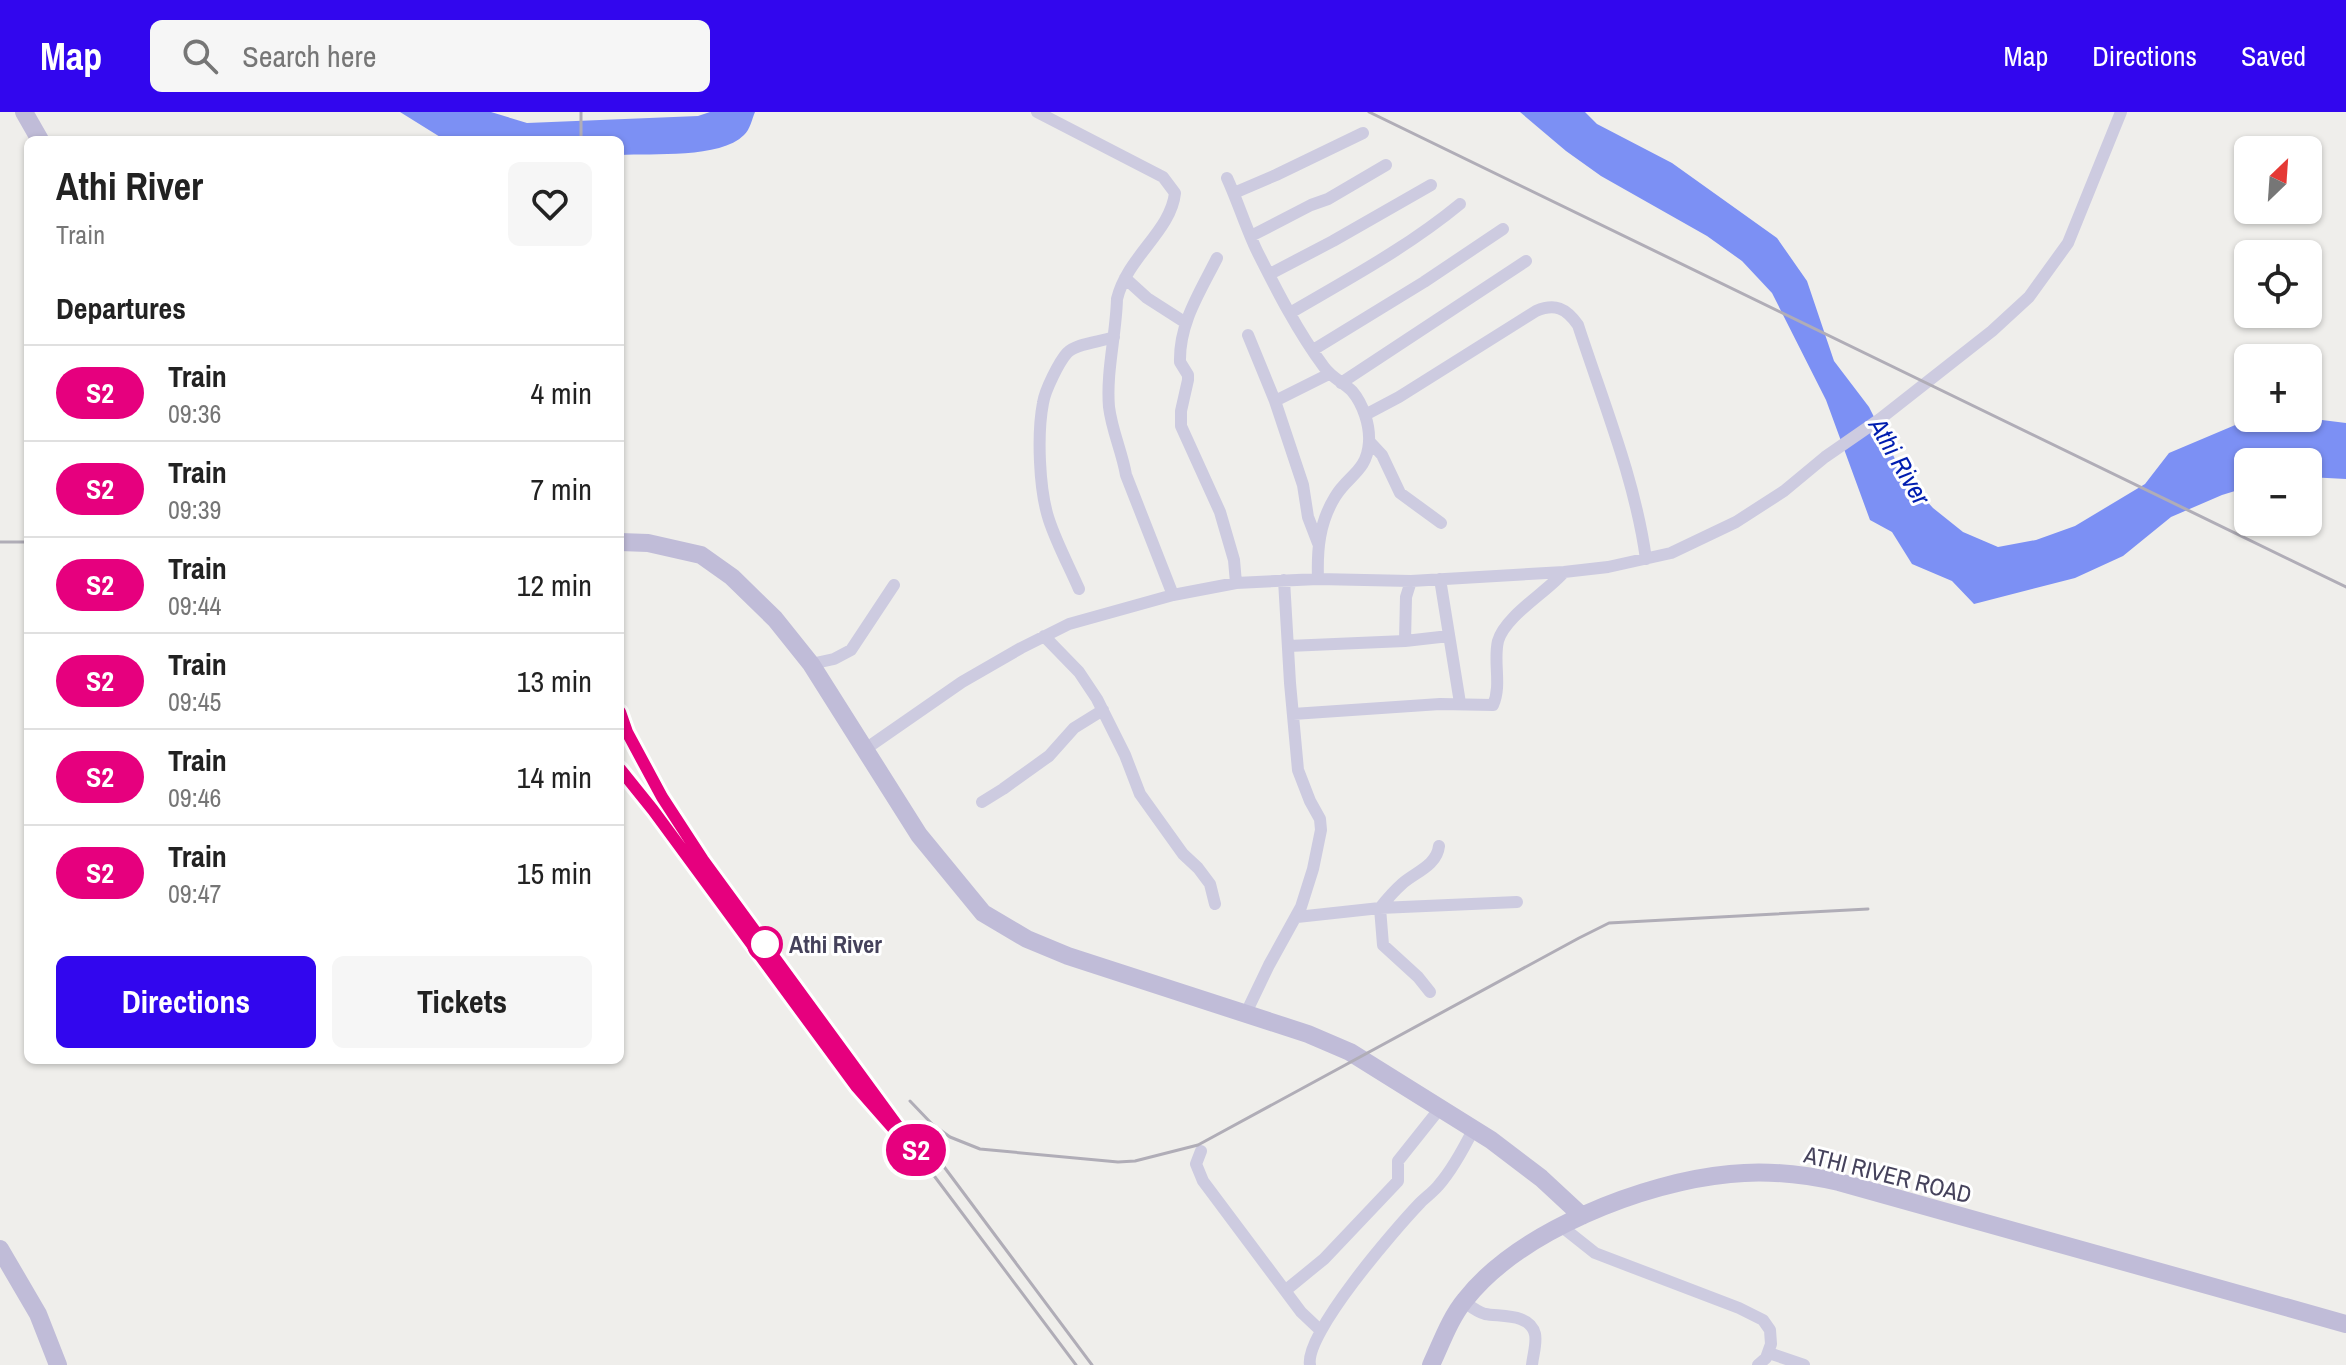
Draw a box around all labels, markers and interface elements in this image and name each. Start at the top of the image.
search box [150,20,710,92]
text: Map [40,31,102,82]
icon: search [178,34,222,78]
text: Search here [242,36,376,76]
text: Map [2004,37,2048,75]
text: Directions [2092,37,2197,75]
text: Saved [2241,37,2306,75]
north arrow [2234,136,2322,224]
map controls [2234,136,2322,536]
text: Athi River [56,161,203,212]
button: heart [508,162,592,246]
text: Train [56,217,105,252]
button: locate [2234,240,2322,328]
text: Departures [56,288,186,328]
button: + [2234,344,2322,432]
text: Train [168,356,227,396]
text: 4 min [530,373,592,413]
text: S2 [86,374,114,412]
text: 09:36 [168,396,221,431]
water label: Athi River [1861,410,1939,512]
button: − [2234,448,2322,536]
text: Train [168,452,227,492]
text: 7 min [530,469,592,509]
text: S2 [86,470,114,508]
text: 09:39 [168,492,221,527]
text: Train [168,548,227,588]
text: 12 min [517,565,592,605]
text: S2 [86,566,114,604]
text: 09:44 [168,588,221,623]
text: Train [168,644,227,684]
text: 13 min [517,661,592,701]
text: S2 [86,662,114,700]
text: 09:45 [168,684,221,719]
text: Train [168,740,227,780]
text: 14 min [517,757,592,797]
text: S2 [86,758,114,796]
text: 09:46 [168,780,221,815]
text: Train [168,836,227,876]
text: 15 min [517,853,592,893]
text: S2 [86,854,114,892]
text: 09:47 [168,876,221,911]
marker: Athi River [748,927,782,961]
place label: Athi River [789,928,882,960]
button: Directions [56,956,316,1048]
button: Tickets [332,956,592,1048]
line badge: S2 [880,1124,952,1176]
text: S2 [902,1131,930,1169]
street label: ATHI RIVER ROAD [1800,1138,1975,1210]

